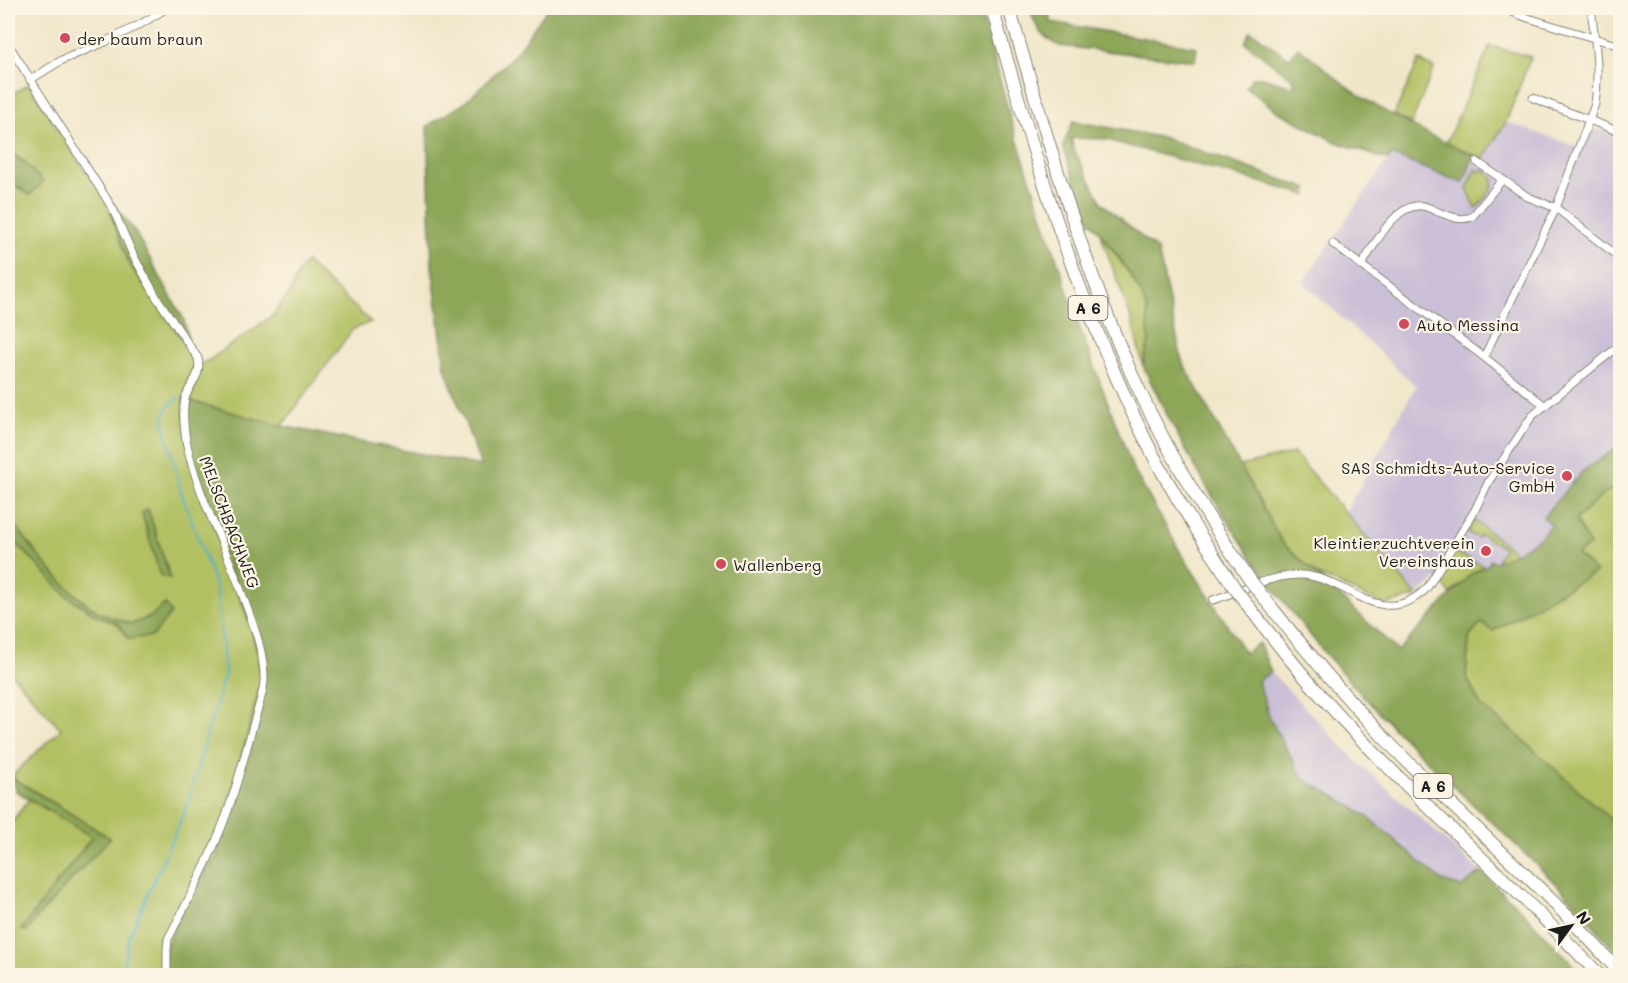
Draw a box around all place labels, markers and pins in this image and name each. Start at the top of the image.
place label: der baum braun [77,28,203,49]
marker: der baum braun [58,31,72,45]
place label: Auto Messina [1416,314,1519,335]
marker: Auto Messina [1397,317,1411,331]
place label: SAS Schmidts-Auto-Service GmbH [1341,457,1555,496]
marker: SAS Schmidts-Auto-Service GmbH [1560,469,1574,483]
place label: Kleintierzuchtverein Vereinshaus [1314,532,1474,571]
marker: Kleintierzuchtverein Vereinshaus [1479,544,1493,558]
place label: Wallenberg [733,554,821,575]
marker: Wallenberg [714,557,728,571]

